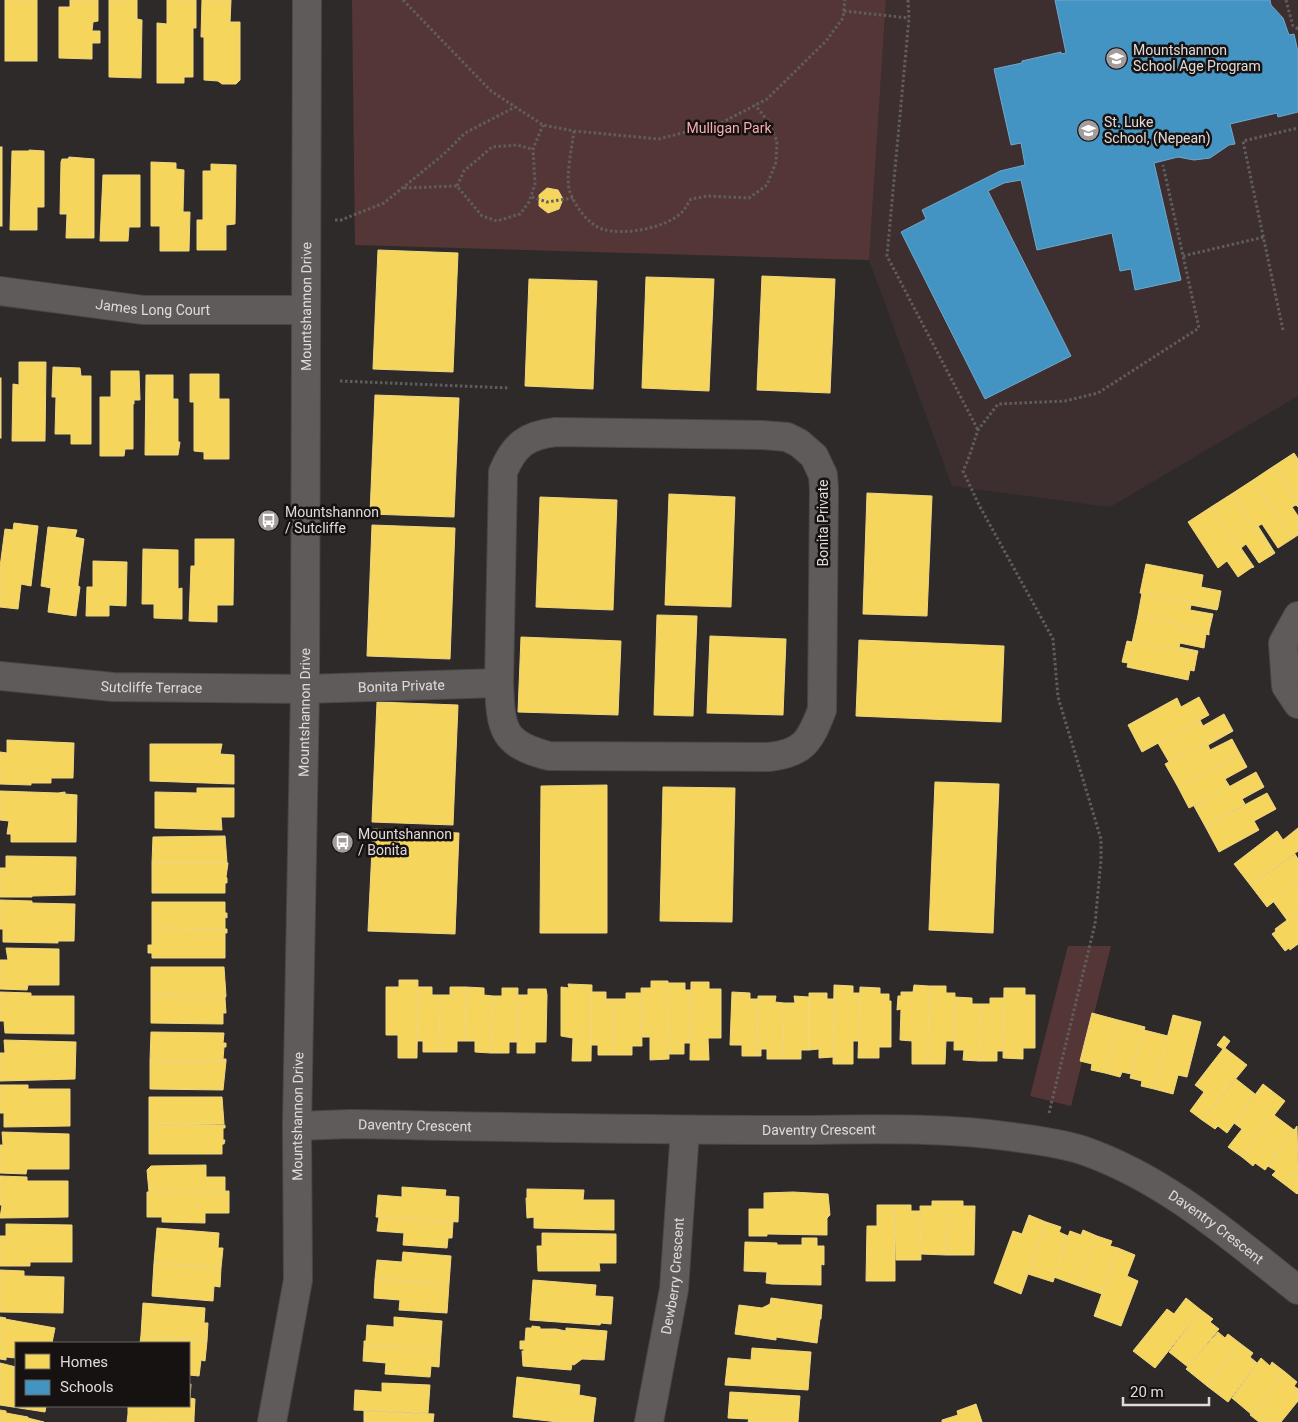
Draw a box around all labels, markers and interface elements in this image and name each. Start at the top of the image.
place label: Mountshannon School Age Program [1133,42,1261,74]
school or university icon: Mountshannon School Age Program [1105,46,1129,70]
place label: St. Luke School, (Nepean) [1104,114,1211,147]
school or university icon: St. Luke School, (Nepean) [1076,118,1100,142]
park label: Mulligan Park [686,120,772,136]
street label: Mountshannon Drive [298,242,314,371]
street label: James Long Court [95,296,211,318]
street label: Bonita Private [815,480,831,566]
place label: Mountshannon / Sutcliffe [285,504,379,536]
bus stop icon: Mountshannon / Sutcliffe [257,508,281,532]
street label: Mountshannon Drive [295,648,313,777]
street label: Bonita Private [358,677,445,695]
street label: Sutcliffe Terrace [100,678,202,696]
place label: Mountshannon / Bonita [358,826,452,858]
bus stop icon: Mountshannon / Bonita [330,830,354,854]
street label: Mountshannon Drive [289,1052,306,1181]
street label: Daventry Crescent [358,1116,472,1134]
street label: Daventry Crescent [762,1121,876,1138]
street label: Daventry Crescent [1166,1187,1267,1267]
street label: Dewberry Crescent [658,1217,687,1336]
legend [15,1342,190,1407]
text: Homes [60,1353,108,1371]
scale bar [1123,1374,1209,1406]
text: Schools [60,1378,114,1396]
text: 20 m [1130,1383,1164,1401]

